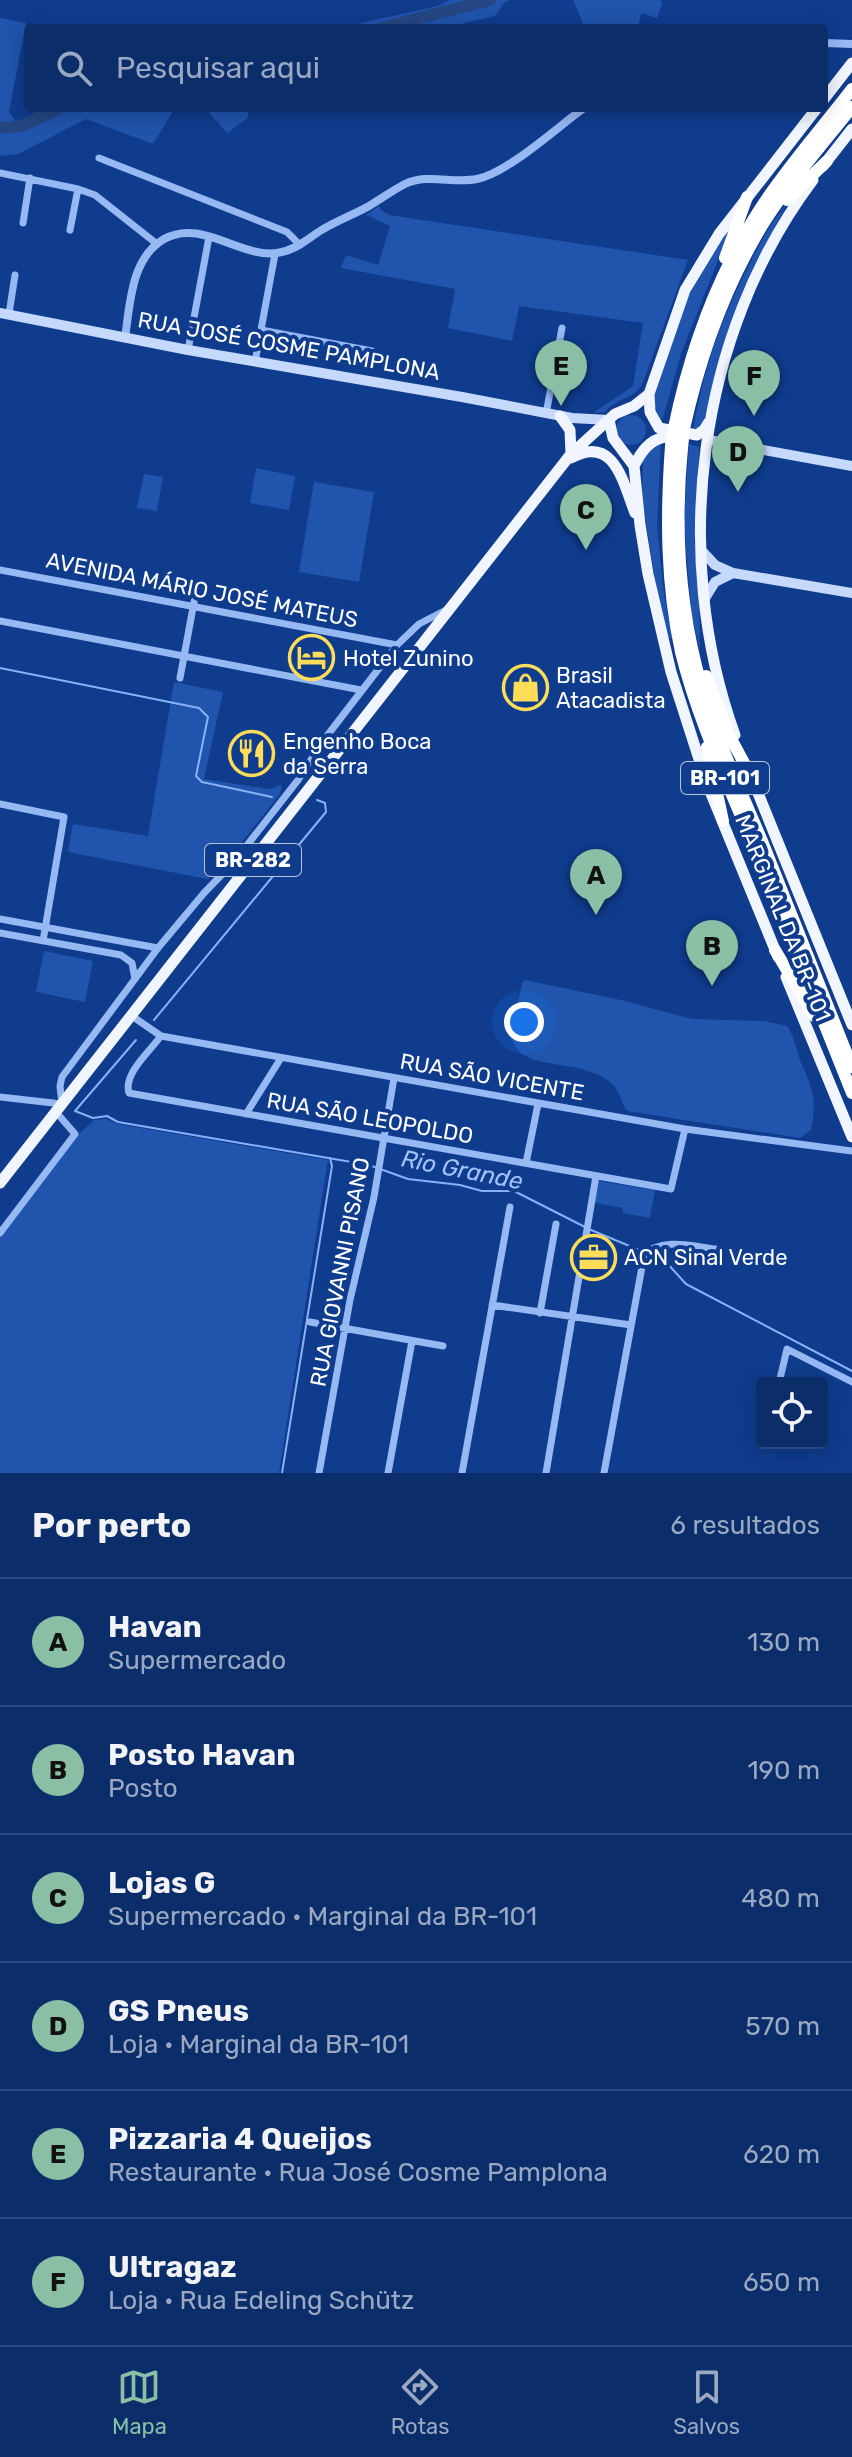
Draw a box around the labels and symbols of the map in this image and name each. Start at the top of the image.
street label: RUA JOSÉ COSME PAMPLONA [136,306,442,386]
pin: E [535,340,587,406]
pin: F [728,350,780,416]
pin: D [712,426,764,492]
pin: C [560,484,612,550]
street label: AVENIDA MÁRIO JOSÉ MATEUS [44,546,360,634]
hotel icon: Hotel Zunino [288,634,336,682]
place label: Hotel Zunino [343,645,474,672]
place label: Brasil Atacadista [556,662,666,714]
shop icon: Brasil Atacadista [501,664,549,712]
place label: Engenho Boca da Serra [283,728,431,780]
restaurant icon: Engenho Boca da Serra [228,730,276,778]
road number: BR-101 [681,762,769,794]
street label: MARGINAL DA BR-101 [729,811,837,1025]
road number: BR-282 [205,844,301,876]
pin: A [570,849,622,915]
pin: B [686,920,738,986]
your location [504,1002,544,1042]
street label: RUA SÃO VICENTE [398,1048,586,1106]
street label: RUA SÃO LEOPOLDO [265,1087,475,1149]
water label: Rio Grande [399,1145,525,1195]
street label: RUA GIOVANNI PISANO [305,1155,375,1389]
office icon: ACN Sinal Verde [569,1233,617,1281]
place label: ACN Sinal Verde [624,1244,788,1271]

